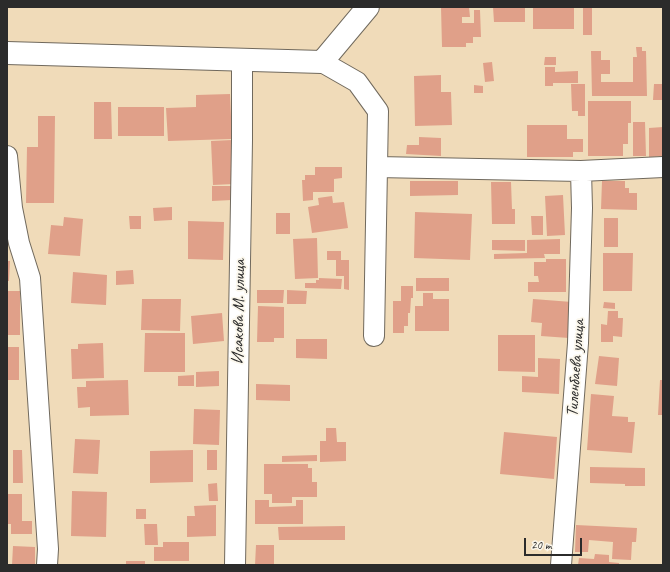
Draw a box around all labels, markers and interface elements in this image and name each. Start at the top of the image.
street label: Исакова М. улица [228,259,250,365]
street label: Тиленбаева улица [562,319,590,417]
scale bar [526,530,584,556]
text: 20 m [531,537,551,553]

